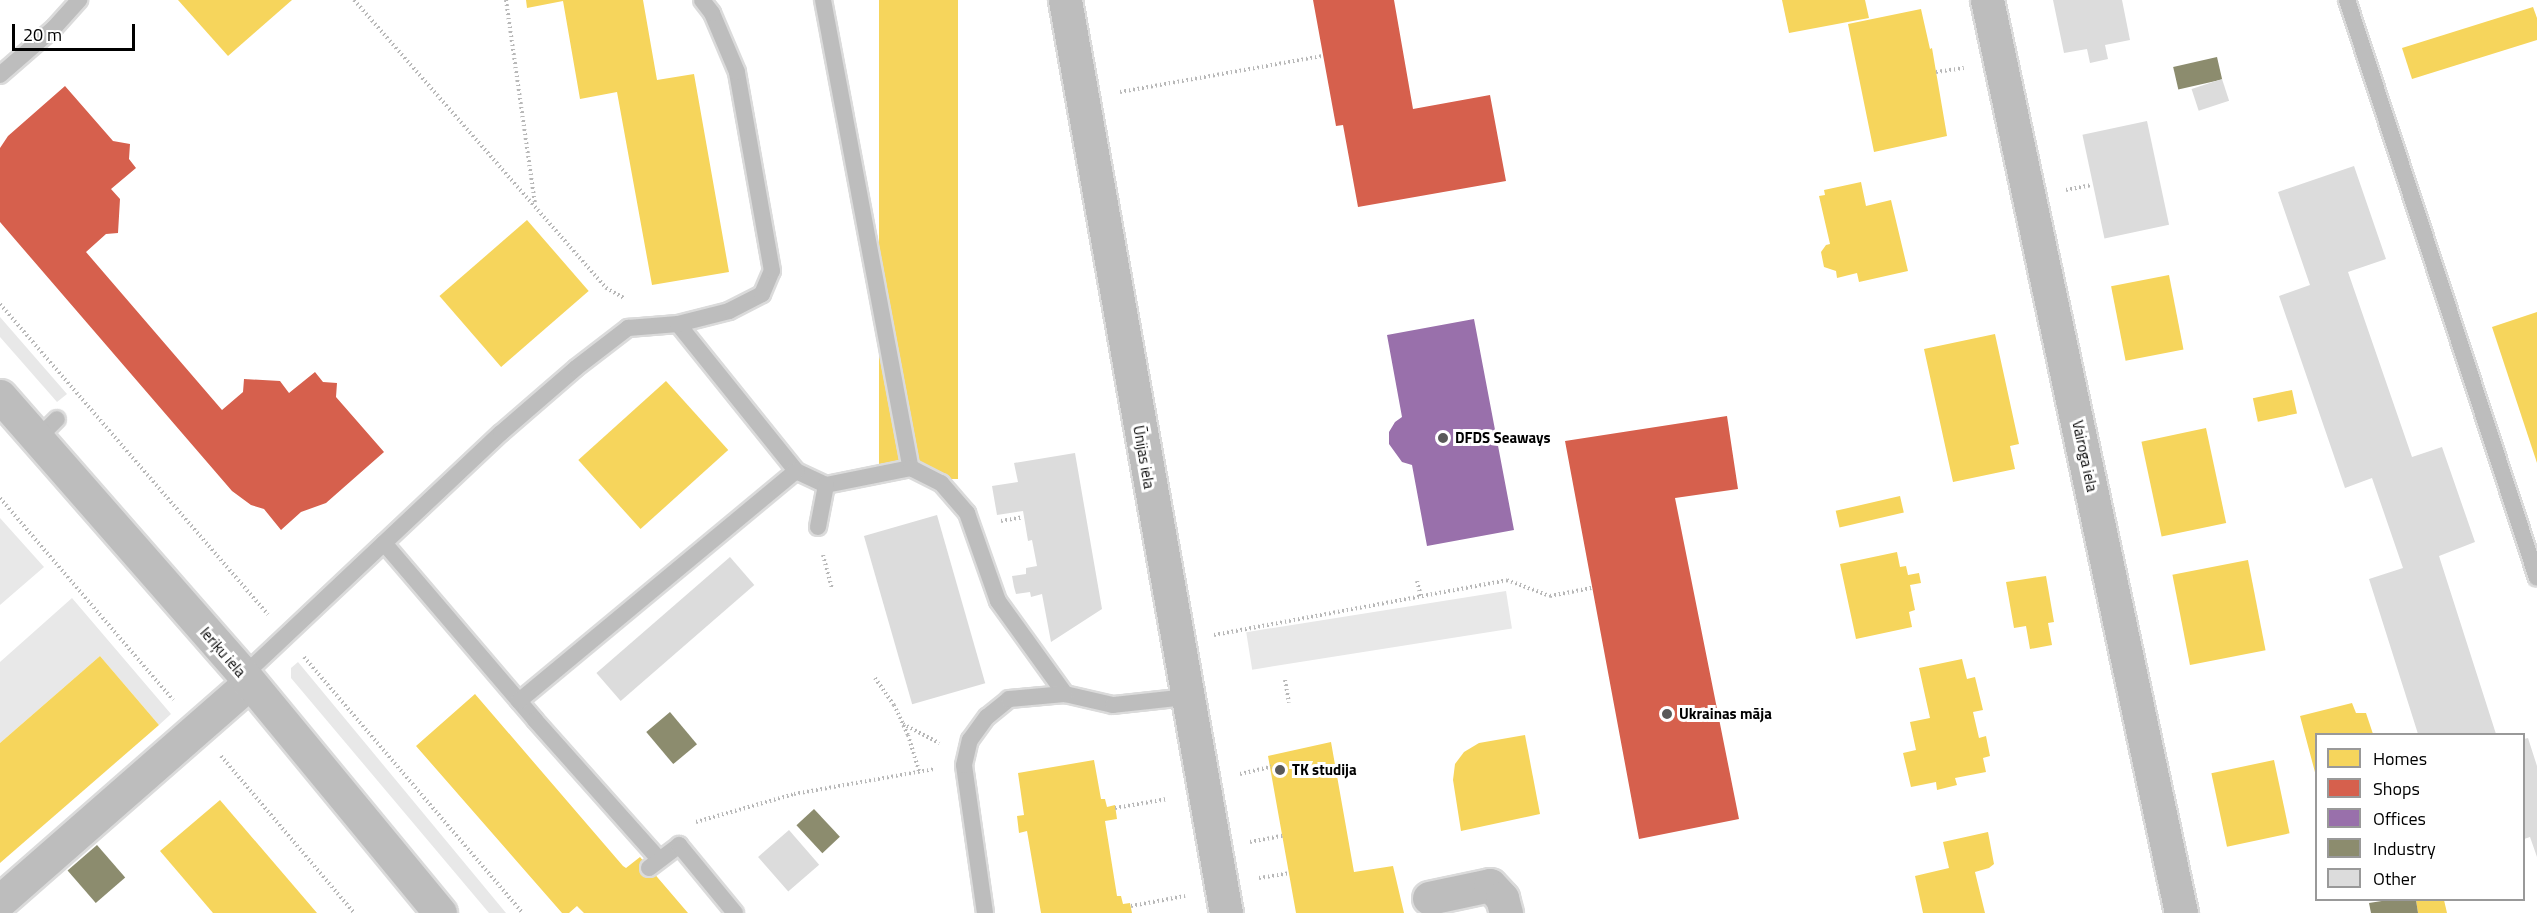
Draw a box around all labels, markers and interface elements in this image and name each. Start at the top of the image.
scale bar [15,12,138,50]
text: 20 m [23,21,62,48]
street label: Vairoga iela [2069,419,2101,493]
street label: Ūnijas iela [1130,424,1158,490]
place label: DFDS Seaways [1455,429,1551,447]
marker: DFDS Seaways [1436,431,1450,445]
street label: Ieriķu iela [197,623,249,681]
place label: Ukrainas māja [1679,705,1772,723]
marker: Ukrainas māja [1660,707,1674,721]
legend [2315,733,2525,901]
text: Homes [2373,745,2427,772]
place label: TK studija [1292,761,1357,779]
marker: TK studija [1273,763,1287,777]
text: Shops [2373,775,2420,802]
text: Offices [2373,805,2426,832]
text: Industry [2373,835,2436,862]
text: Other [2373,865,2416,892]

